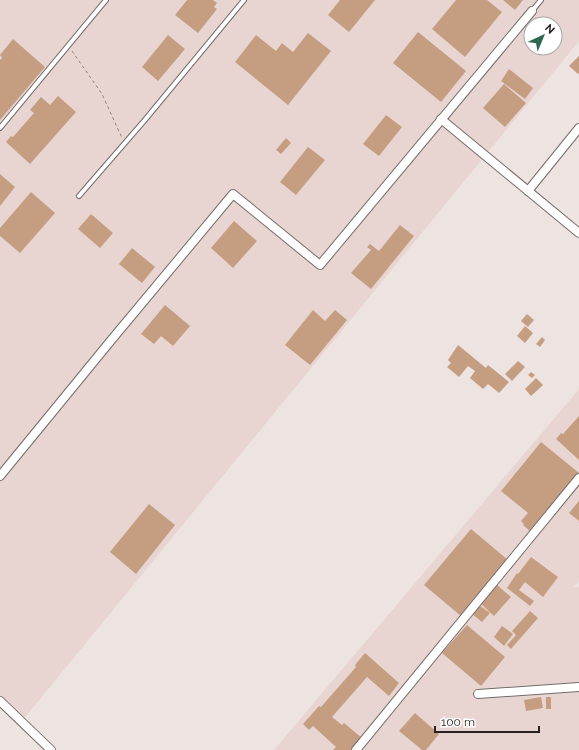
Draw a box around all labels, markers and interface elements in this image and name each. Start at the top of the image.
north arrow [523,16,563,56]
text: N [542,22,557,37]
scale bar [435,708,539,734]
text: 100 m [441,715,475,729]

